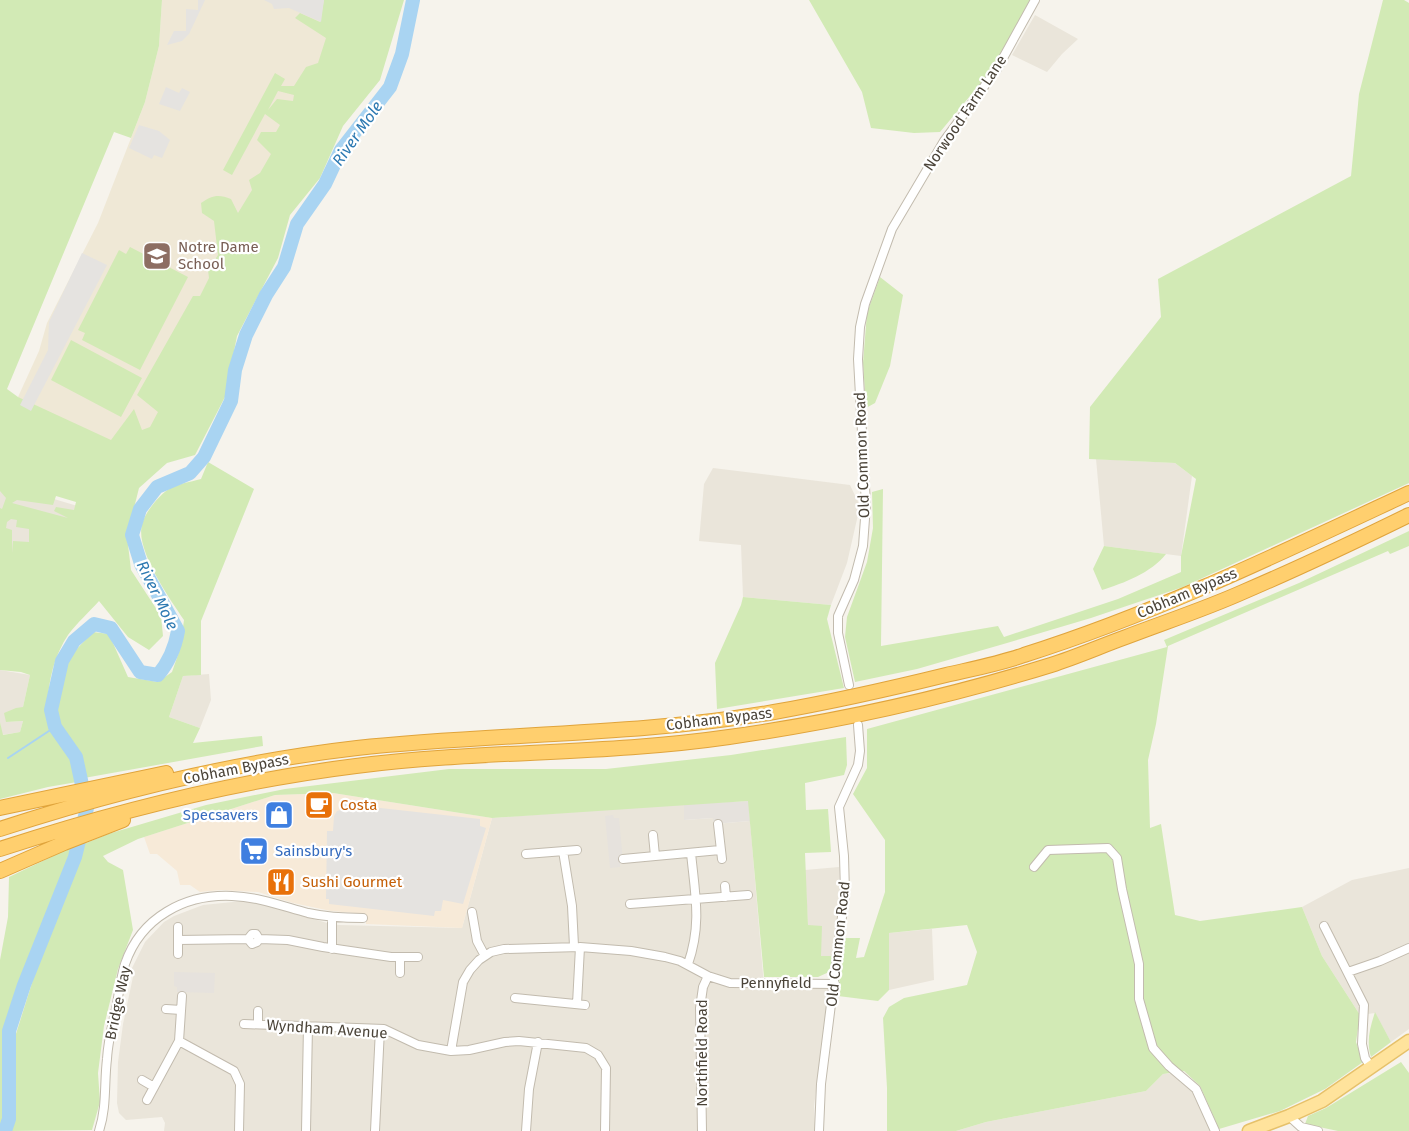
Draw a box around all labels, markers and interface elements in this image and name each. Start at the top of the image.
street label: Norwood Farm Lane [920,52,1010,174]
water label: River Mole [328,97,387,169]
place label: Notre Dame School [178,238,259,273]
school or university icon: Notre Dame School [141,240,173,272]
street label: Old Common Road [851,392,873,518]
water label: River Mole [133,557,182,633]
street label: Cobham Bypass [1134,564,1240,622]
street label: Cobham Bypass [665,704,773,734]
street label: Cobham Bypass [182,750,290,788]
cafe icon: Costa [303,789,335,821]
place label: Costa [340,796,377,814]
shop icon: Specsavers [263,799,295,831]
place label: Specsavers [183,806,258,824]
supermarket icon: Sainsbury's [238,835,270,867]
place label: Sainsbury's [275,842,352,860]
restaurant icon: Sushi Gourmet [265,866,297,898]
place label: Sushi Gourmet [302,873,403,891]
street label: Old Common Road [822,880,854,1008]
street label: Bridge Way [101,964,135,1042]
street label: Pennyfield [740,974,812,992]
street label: Northfield Road [693,999,711,1107]
street label: Wyndham Avenue [266,1016,388,1042]

